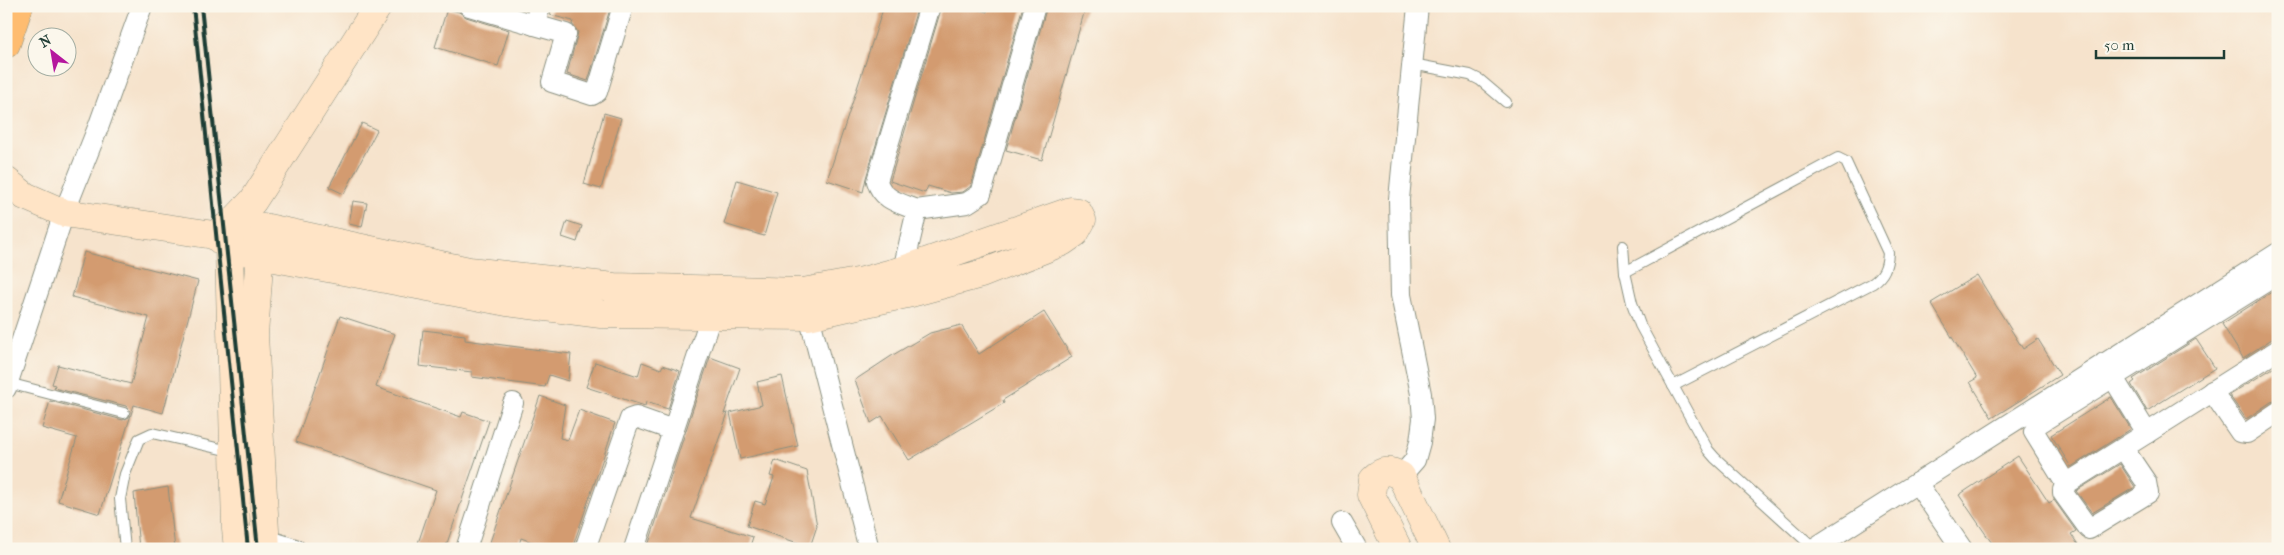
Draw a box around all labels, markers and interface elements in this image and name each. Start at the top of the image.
north arrow [28,28,78,78]
scale bar [2096,28,2224,60]
text: N [37,31,55,51]
text: 50 m [2104,36,2135,54]

